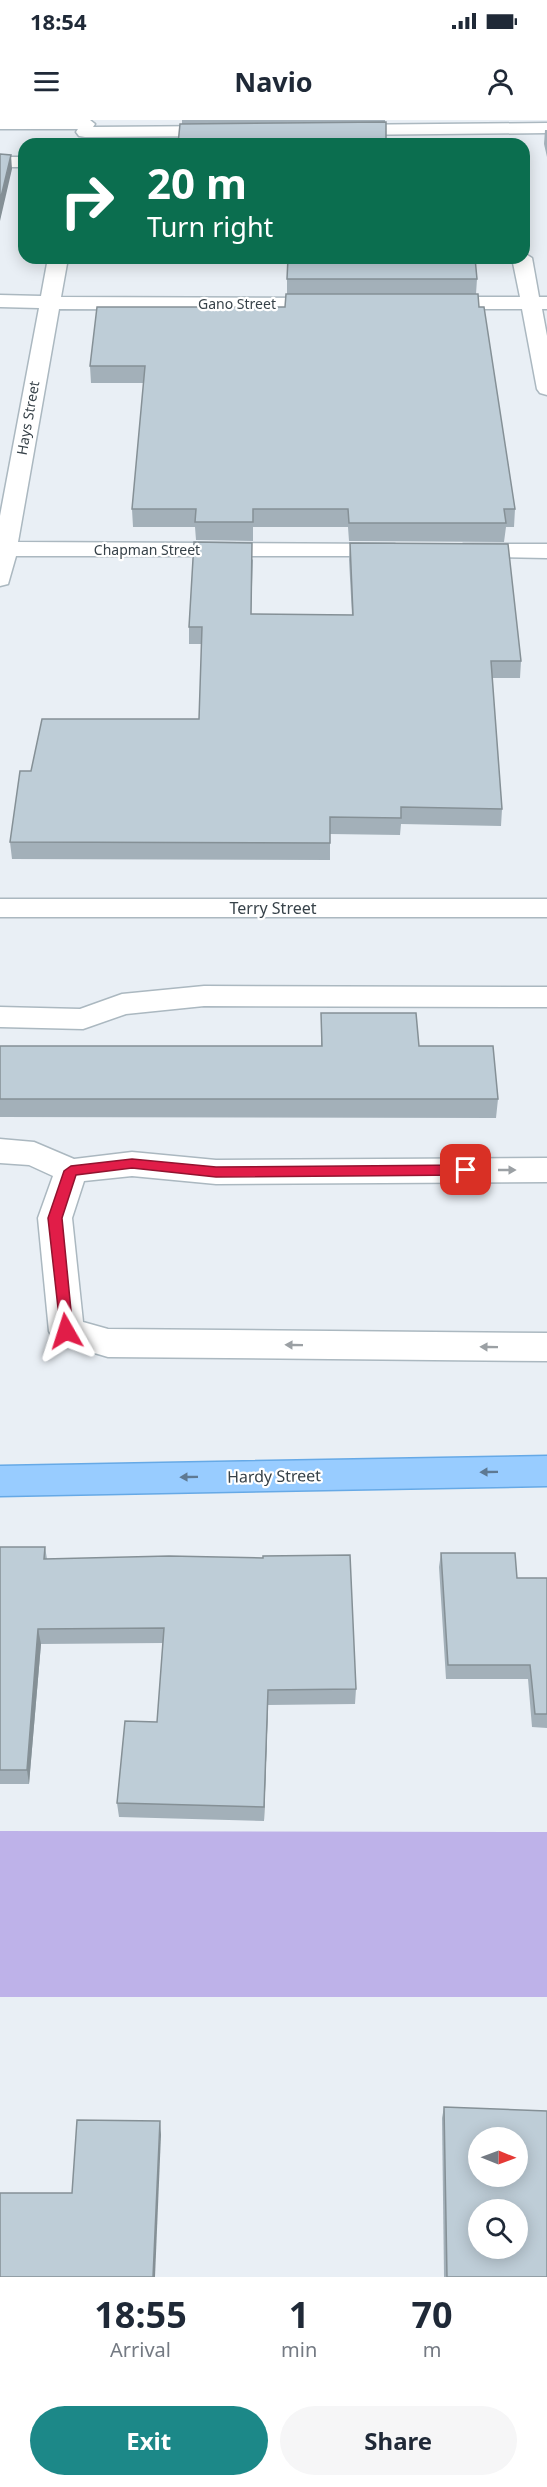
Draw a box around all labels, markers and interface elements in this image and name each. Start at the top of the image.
text: 18:54 [30,6,87,36]
text: Navio [234,63,313,100]
icon: menu [30,65,63,98]
icon: person [484,65,517,98]
text: 20 m [147,154,247,211]
icon: right [48,162,126,240]
text: Turn right [147,208,273,245]
street label: Gano Street [198,294,276,313]
street label: Hays Street [12,379,43,456]
street label: Chapman Street [94,540,200,559]
street label: Terry Street [229,897,317,919]
pin [440,1144,491,1195]
icon: arrive [449,1153,482,1186]
one-way arrow [497,1165,516,1175]
position arrow [34,1299,98,1363]
one-way arrow [284,1340,303,1350]
one-way arrow [479,1342,498,1352]
street label: Hardy Street [227,1464,321,1488]
one-way arrow [479,1467,498,1477]
one-way arrow [179,1472,198,1482]
north arrow [468,2127,528,2187]
map controls [468,2127,528,2259]
button: search [468,2199,528,2259]
text: 18:55 [94,2290,187,2339]
text: 1 [289,2290,309,2339]
text: 70 [412,2290,453,2339]
text: Arrival [110,2336,171,2363]
text: min [281,2336,317,2363]
text: m [423,2336,441,2363]
button: Exit [30,2406,268,2475]
button: Share [280,2406,517,2475]

